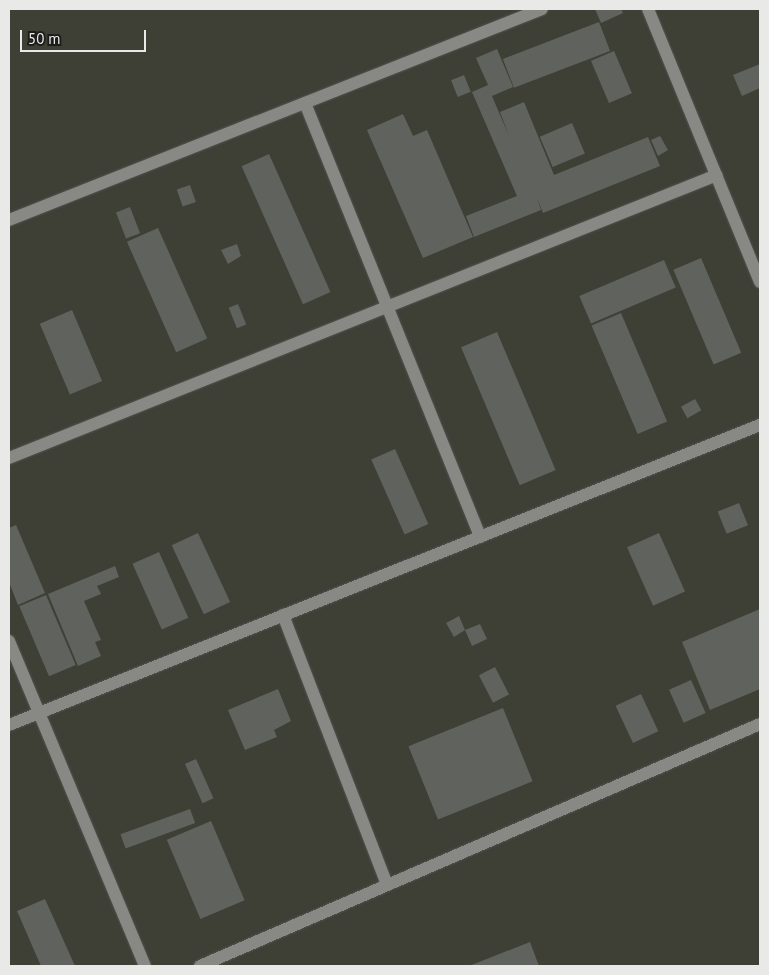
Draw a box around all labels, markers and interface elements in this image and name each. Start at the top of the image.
scale bar [22,20,149,52]
text: 50 m [28,29,61,48]

